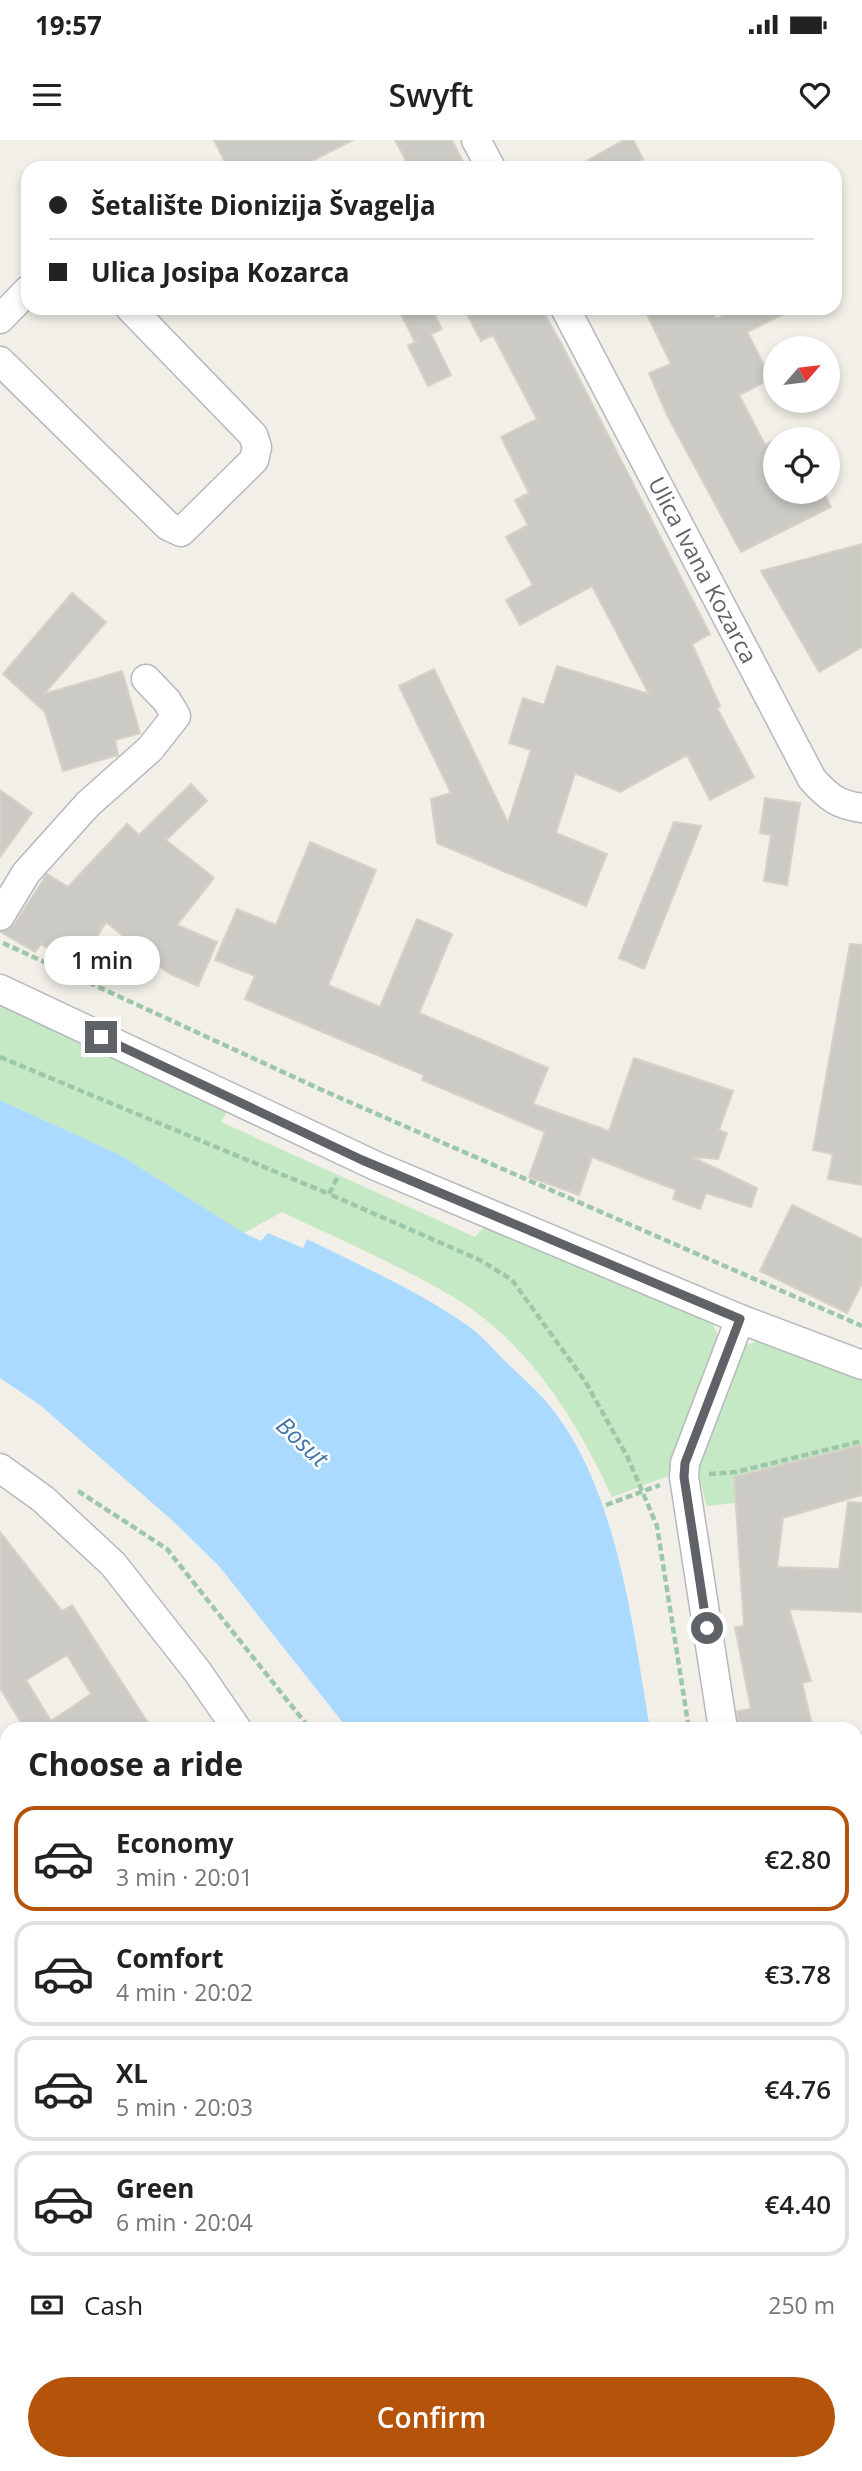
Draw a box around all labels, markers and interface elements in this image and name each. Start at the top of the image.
text: 19:57 [35,7,102,43]
text: Swyft [388,73,474,116]
icon: menu [28,76,66,114]
icon: heart [796,76,834,114]
text: Šetalište Dionizija Švagelja [91,187,436,223]
text: Ulica Josipa Kozarca [91,254,349,290]
north arrow [763,336,840,413]
map controls [763,336,840,504]
button: locate [763,427,840,504]
street label: Ulica Ivana Kozarca [641,471,765,669]
callout: 1 min [43,936,159,984]
text: 1 min [71,944,133,976]
route end [85,1021,117,1053]
water label: Bosut [270,1408,337,1474]
route start [691,1612,723,1644]
text: Choose a ride [28,1742,243,1785]
text: Economy [116,1825,234,1861]
icon: car [32,1827,95,1890]
text: €2.80 [764,1841,831,1877]
text: 3 min · 20:01 [116,1861,253,1893]
text: Comfort [116,1940,223,1976]
icon: car [32,1942,95,2005]
text: €3.78 [764,1956,831,1992]
text: 4 min · 20:02 [116,1976,253,2008]
text: XL [116,2055,148,2091]
icon: car [32,2057,95,2120]
text: €4.76 [764,2071,831,2107]
text: 5 min · 20:03 [116,2091,253,2123]
text: Green [116,2170,194,2206]
icon: car [32,2172,95,2235]
text: €4.40 [764,2186,831,2222]
text: 6 min · 20:04 [116,2206,253,2238]
icon: cash [28,2286,66,2324]
text: Cash [84,2287,143,2323]
text: 250 m [768,2289,835,2321]
button: Confirm [28,2377,835,2457]

